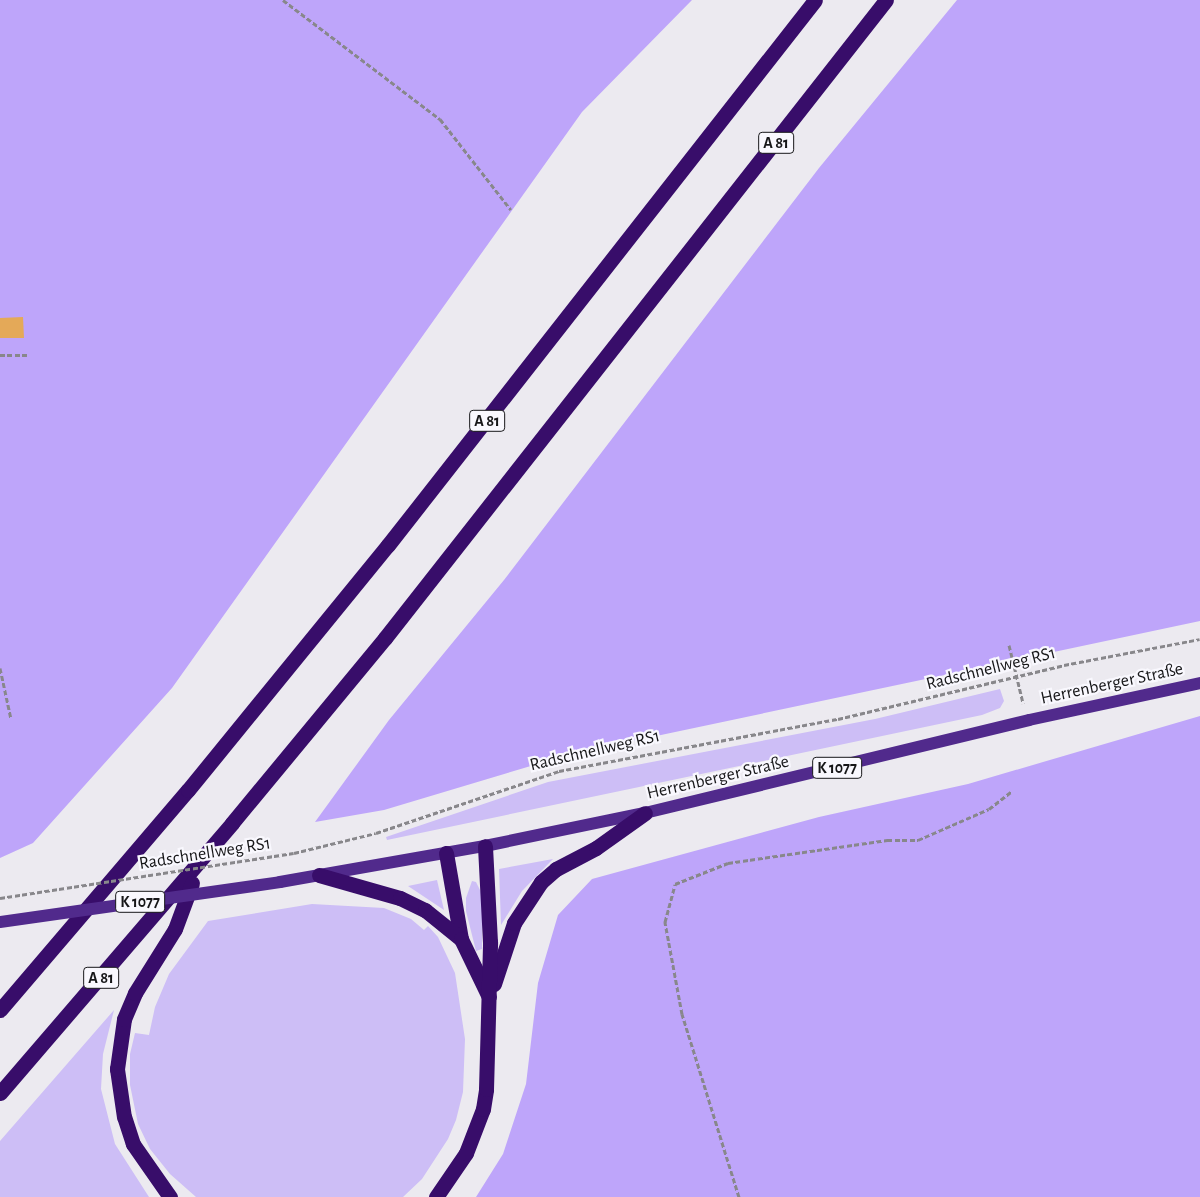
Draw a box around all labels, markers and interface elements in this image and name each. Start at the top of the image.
road number: A 81 [757,130,795,156]
road number: A 81 [468,408,506,434]
street label: Radschnellweg RS1 [924,642,1058,696]
street label: Herrenberger Straße [1039,658,1185,710]
street label: Radschnellweg RS1 [528,726,662,776]
street label: Herrenberger Straße [645,751,791,805]
road number: K 1077 [812,754,862,781]
street label: Radschnellweg RS1 [138,833,272,875]
road number: K 1077 [115,889,165,916]
road number: A 81 [82,964,120,991]

